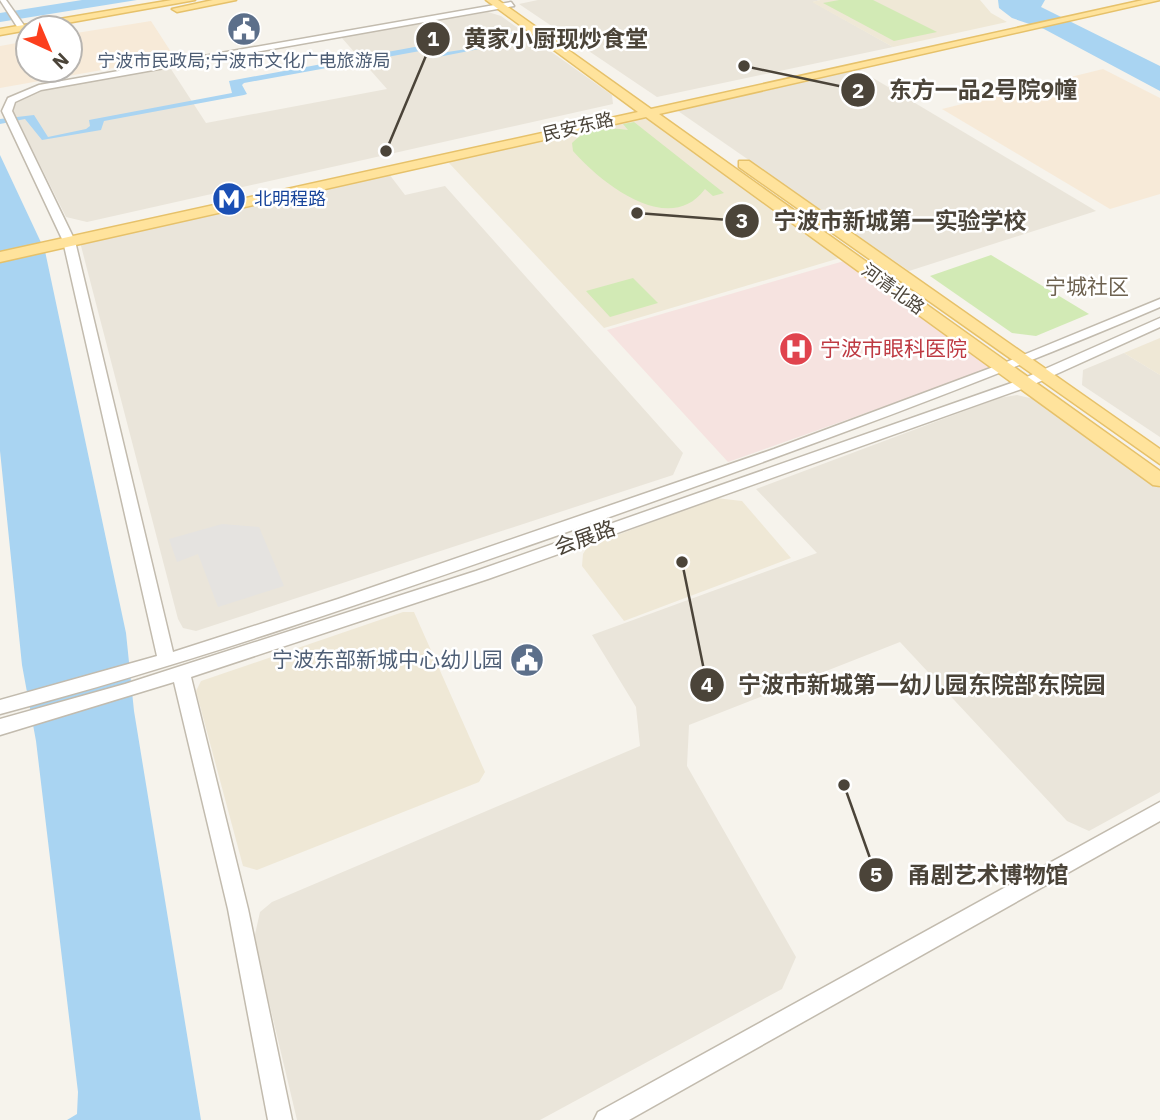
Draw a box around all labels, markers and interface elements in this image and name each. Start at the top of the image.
public building icon: 宁波市民政局;宁波市文化广电旅游局 [225,10,263,48]
north arrow [14,14,84,84]
callout: 黄家小厨现炒食堂 [415,17,662,61]
text: 黄家小厨现炒食堂 [464,23,648,53]
text: 1 [427,24,440,52]
text: N [48,48,74,75]
place label: 宁波市民政局;宁波市文化广电旅游局 [97,49,391,72]
callout: 东方一品2号院9幢 [840,68,1092,112]
text: 东方一品2号院9幢 [889,74,1077,104]
text: 2 [852,76,864,104]
street label: 民安东路 [540,107,616,146]
metro station icon: 北明程路 [210,180,248,218]
place label: 北明程路 [254,187,326,210]
callout: 宁波市新城第一实验学校 [725,199,1041,243]
text: 宁波市新城第一实验学校 [774,205,1027,235]
text: 3 [736,206,748,234]
street label: 河清北路 [857,258,929,319]
district label: 宁城社区 [1045,272,1129,300]
hospital icon: 宁波市眼科医院 [777,330,815,368]
place label: 宁波市眼科医院 [820,334,967,362]
street label: 会展路 [550,513,619,561]
public building icon: 宁波东部新城中心幼儿园 [508,641,546,679]
place label: 宁波东部新城中心幼儿园 [272,645,503,673]
callout: 宁波市新城第一幼儿园东院部东院园 [689,663,1120,707]
text: 宁波市新城第一幼儿园东院部东院园 [738,669,1106,699]
text: 4 [701,670,713,698]
callout: 甬剧艺术博物馆 [859,853,1083,897]
text: 甬剧艺术博物馆 [908,859,1069,889]
text: 5 [870,860,882,888]

